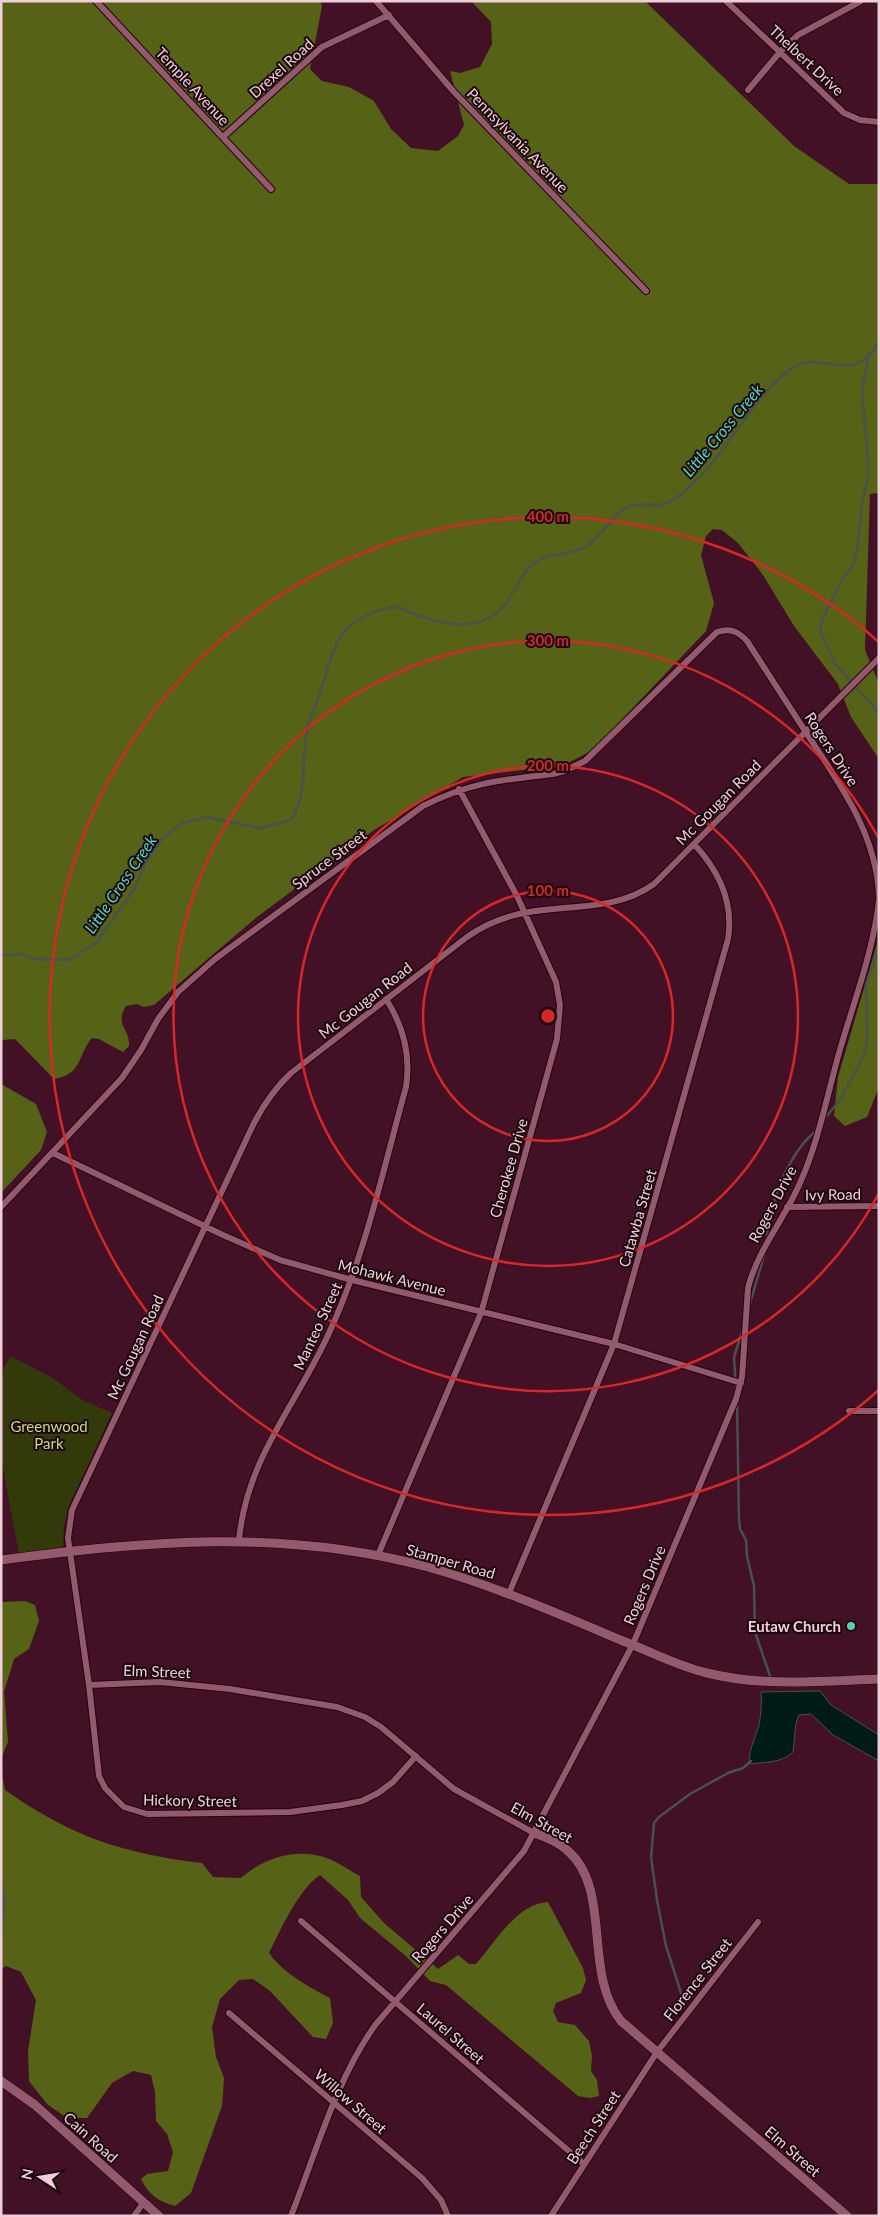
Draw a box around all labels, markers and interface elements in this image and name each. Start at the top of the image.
street label: Thelbert Drive [766,21,848,99]
street label: Drexel Road [245,35,317,101]
street label: Temple Avenue [152,43,234,129]
street label: Pennsylvania Avenue [463,84,573,196]
water label: Little Cross Creek [678,380,766,480]
text: 400 m [527,507,569,525]
text: 300 m [527,631,569,649]
street label: Rogers Drive [801,709,863,789]
text: 200 m [527,756,569,774]
street label: Mc Gougan Road [672,756,764,848]
street label: Spruce Street [288,825,370,893]
water label: Little Cross Creek [80,831,160,937]
text: 100 m [527,881,569,899]
street label: Mc Gougan Road [315,958,415,1042]
centre of rings [539,1007,557,1025]
street label: Cherokee Drive [485,1116,531,1220]
street label: Rogers Drive [744,1162,800,1246]
street label: Catawba Street [614,1166,660,1269]
street label: Ivy Road [805,1185,861,1203]
street label: Mohawk Avenue [336,1255,448,1299]
street label: Manteo Street [289,1279,345,1373]
street label: Mc Gougan Road [103,1292,167,1402]
park label: Greenwood Park [10,1417,88,1452]
street label: Stamper Road [405,1540,497,1582]
street label: Rogers Drive [619,1543,669,1627]
place label: Eutaw Church [748,1617,841,1635]
marker: Eutaw Church [845,1620,857,1632]
street label: Elm Street [123,1661,192,1681]
street label: Hickory Street [143,1790,238,1810]
street label: Elm Street [508,1798,577,1847]
street label: Rogers Drive [407,1890,477,1966]
street label: Florence Street [659,1934,735,2024]
street label: Laurel Street [414,1999,489,2068]
street label: Willow Street [311,2065,391,2138]
street label: Beech Street [562,2086,624,2167]
street label: Cain Road [60,2108,122,2166]
street label: Elm Street [762,2122,825,2180]
north arrow [15,2152,65,2202]
text: N [17,2167,36,2181]

